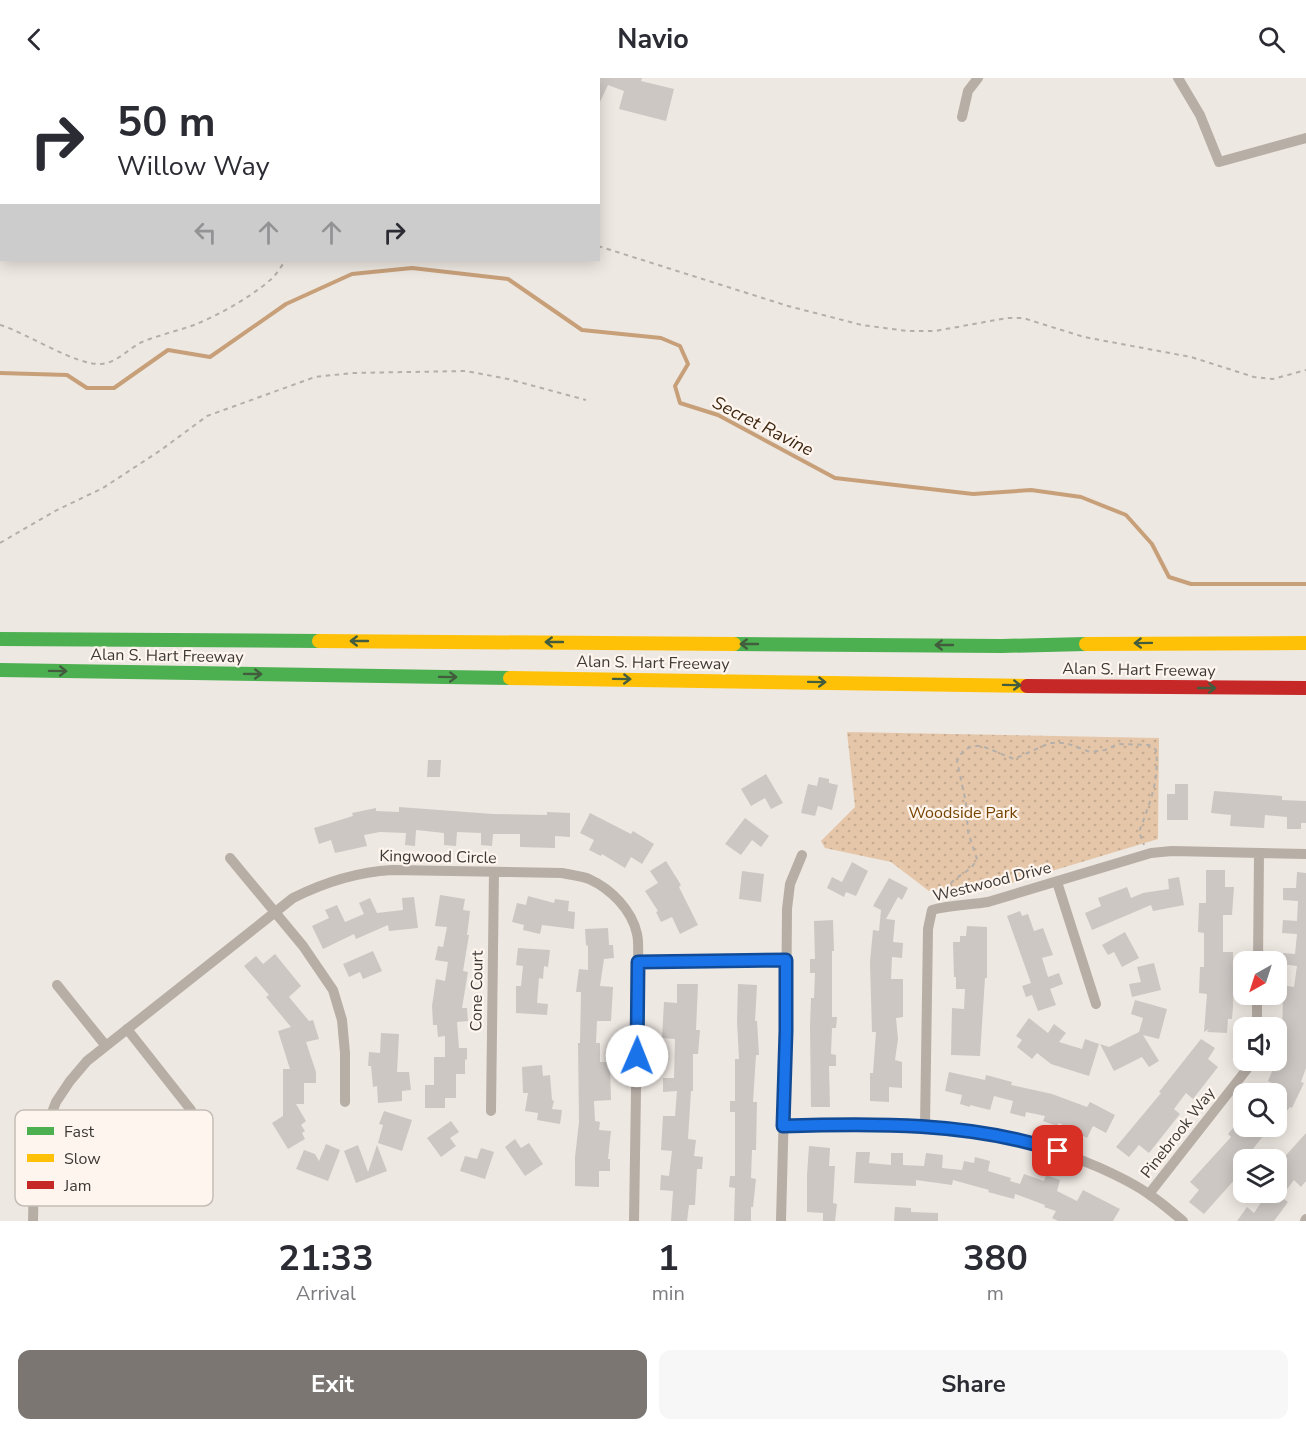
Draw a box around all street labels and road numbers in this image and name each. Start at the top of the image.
street label: Alan S. Hart Freeway [90,644,245,668]
street label: Alan S. Hart Freeway [576,651,731,675]
street label: Alan S. Hart Freeway [1062,658,1217,682]
street label: Kingwood Circle [379,845,497,869]
street label: Westwood Drive [931,857,1053,907]
street label: Cone Court [465,950,489,1032]
street label: Pinebrook Way [1136,1082,1221,1183]

